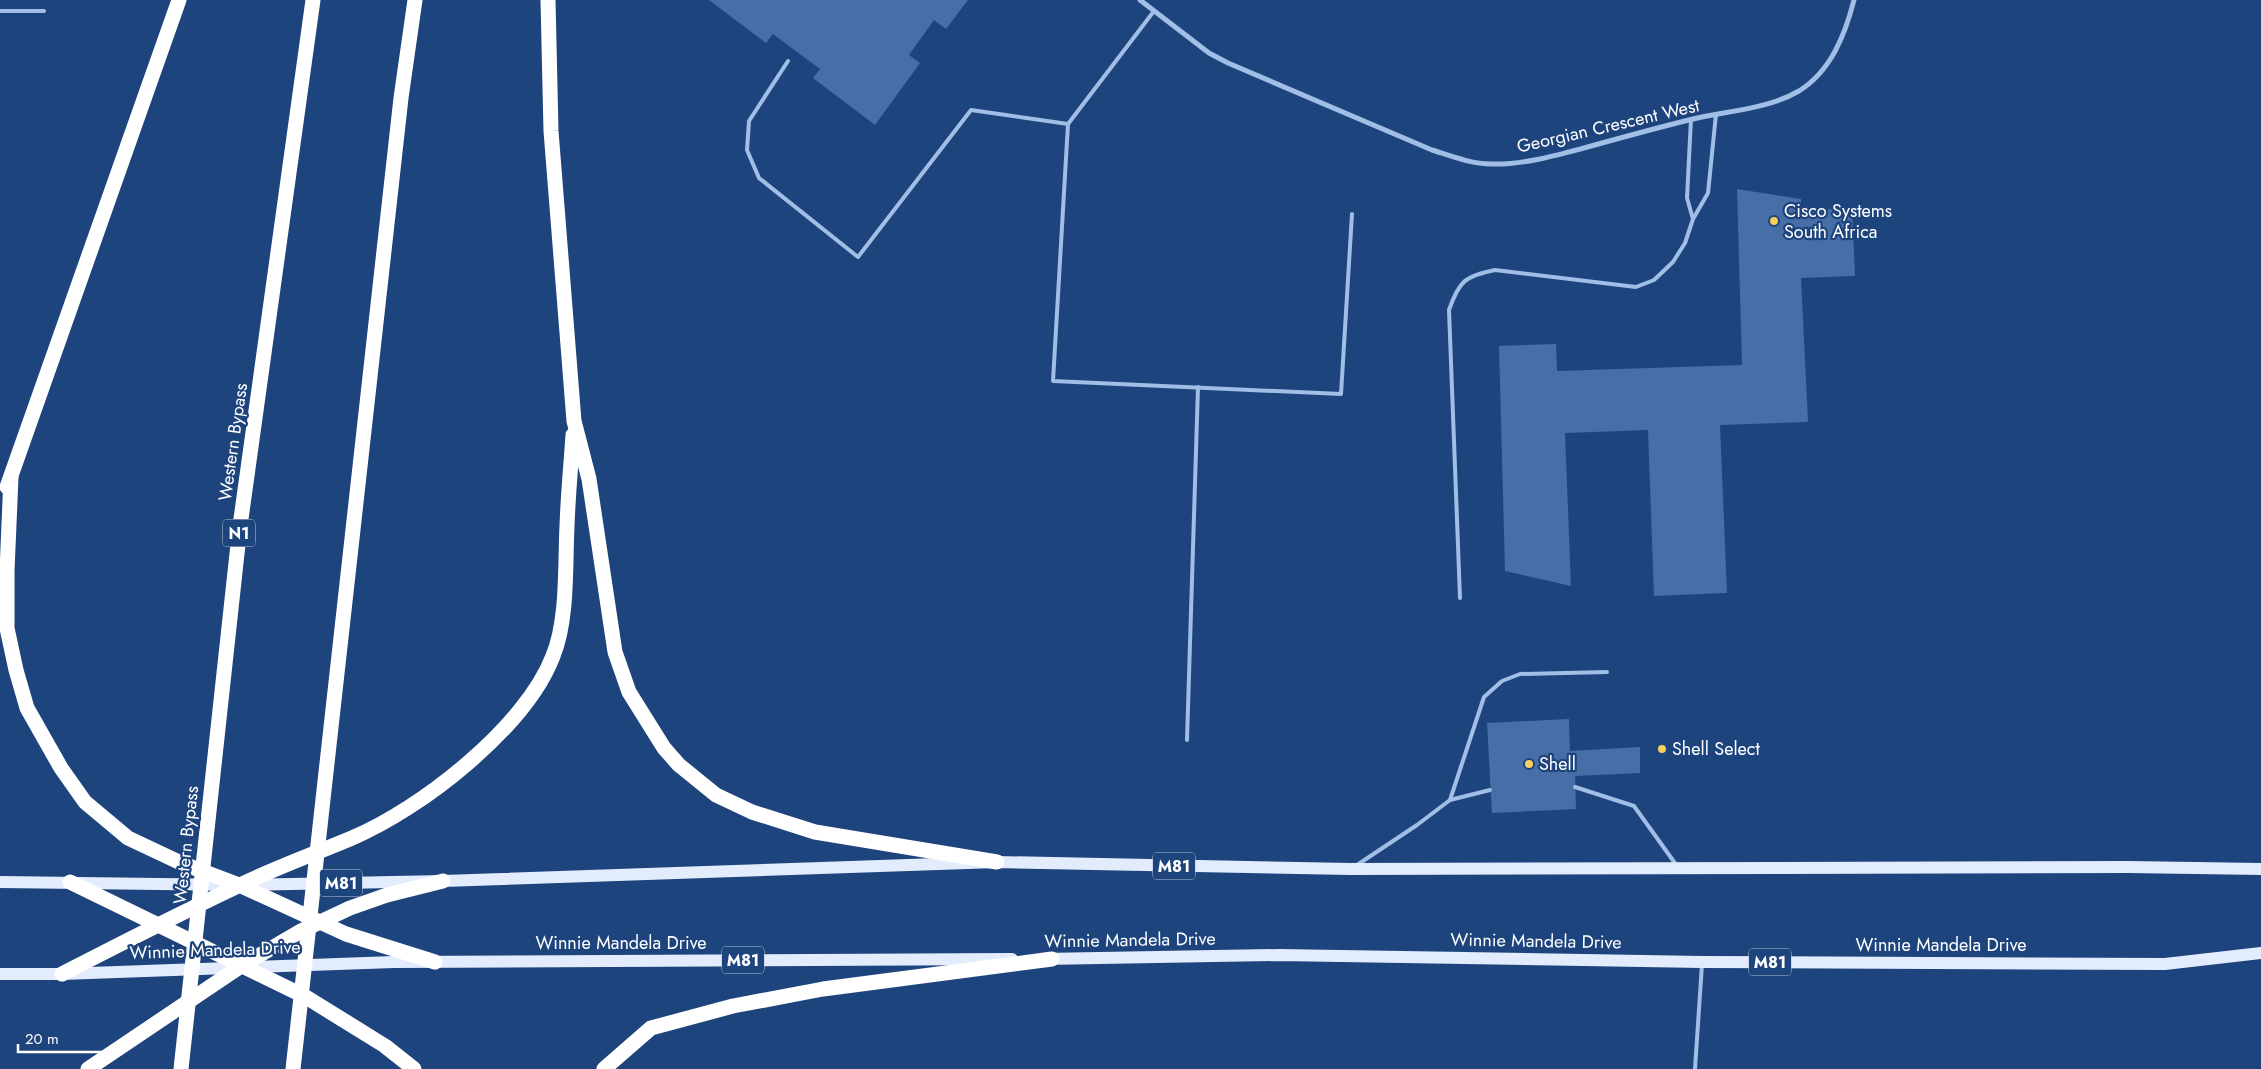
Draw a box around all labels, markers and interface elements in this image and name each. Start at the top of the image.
street label: Georgian Crescent West [1514,92,1702,160]
place label: Cisco Systems South Africa [1784,198,1892,245]
marker: Cisco Systems South Africa [1768,215,1780,227]
street label: Western Bypass [212,381,254,503]
road number: N1 [223,520,255,546]
place label: Shell Select [1672,736,1760,762]
marker: Shell Select [1656,743,1668,755]
place label: Shell [1539,751,1576,777]
marker: Shell [1523,758,1535,770]
street label: Western Bypass [167,785,205,905]
road number: M81 [1153,852,1195,879]
road number: M81 [320,870,362,896]
street label: Winnie Mandela Drive [1044,926,1216,954]
street label: Winnie Mandela Drive [1450,927,1622,955]
street label: Winnie Mandela Drive [535,930,707,956]
street label: Winnie Mandela Drive [1855,932,2027,958]
street label: Winnie Mandela Drive [129,934,301,966]
road number: M81 [722,946,764,974]
road number: M81 [1749,949,1791,976]
scale bar [18,1022,120,1054]
text: 20 m [25,1028,59,1050]

